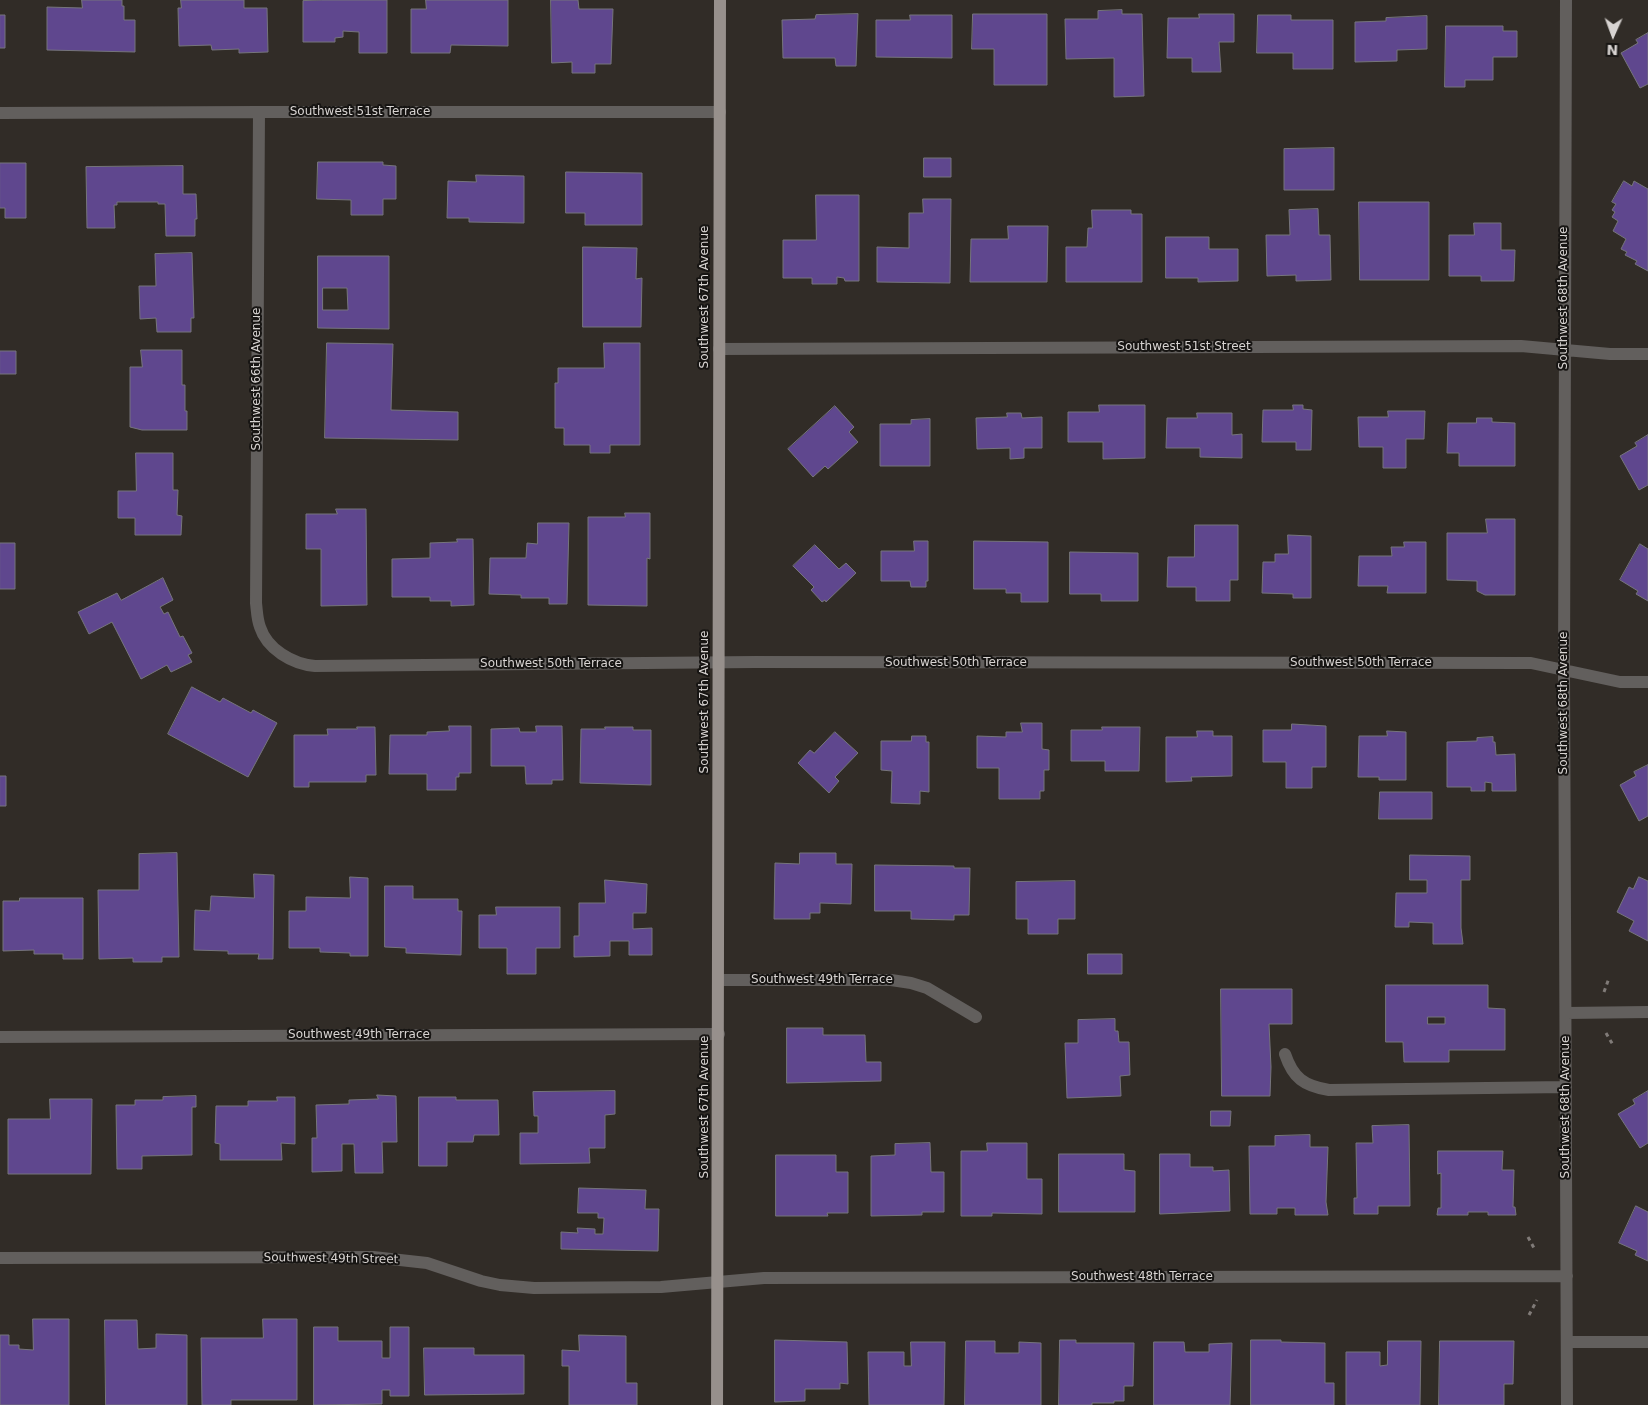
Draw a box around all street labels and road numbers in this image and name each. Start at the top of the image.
street label: Southwest 51st Terrace [290,105,430,119]
street label: Southwest 67th Avenue [698,226,712,368]
street label: Southwest 68th Avenue [1557,227,1571,369]
street label: Southwest 66th Avenue [250,308,264,450]
street label: Southwest 51st Street [1117,340,1251,354]
street label: Southwest 67th Avenue [698,631,712,773]
street label: Southwest 68th Avenue [1557,632,1571,774]
street label: Southwest 50th Terrace [885,656,1027,670]
street label: Southwest 50th Terrace [1290,656,1432,670]
street label: Southwest 50th Terrace [480,657,622,671]
street label: Southwest 49th Terrace [751,973,893,987]
street label: Southwest 49th Terrace [288,1028,430,1042]
street label: Southwest 67th Avenue [698,1036,712,1178]
street label: Southwest 68th Avenue [1559,1036,1573,1178]
street label: Southwest 49th Street [264,1251,398,1267]
street label: Southwest 48th Terrace [1071,1270,1213,1284]

